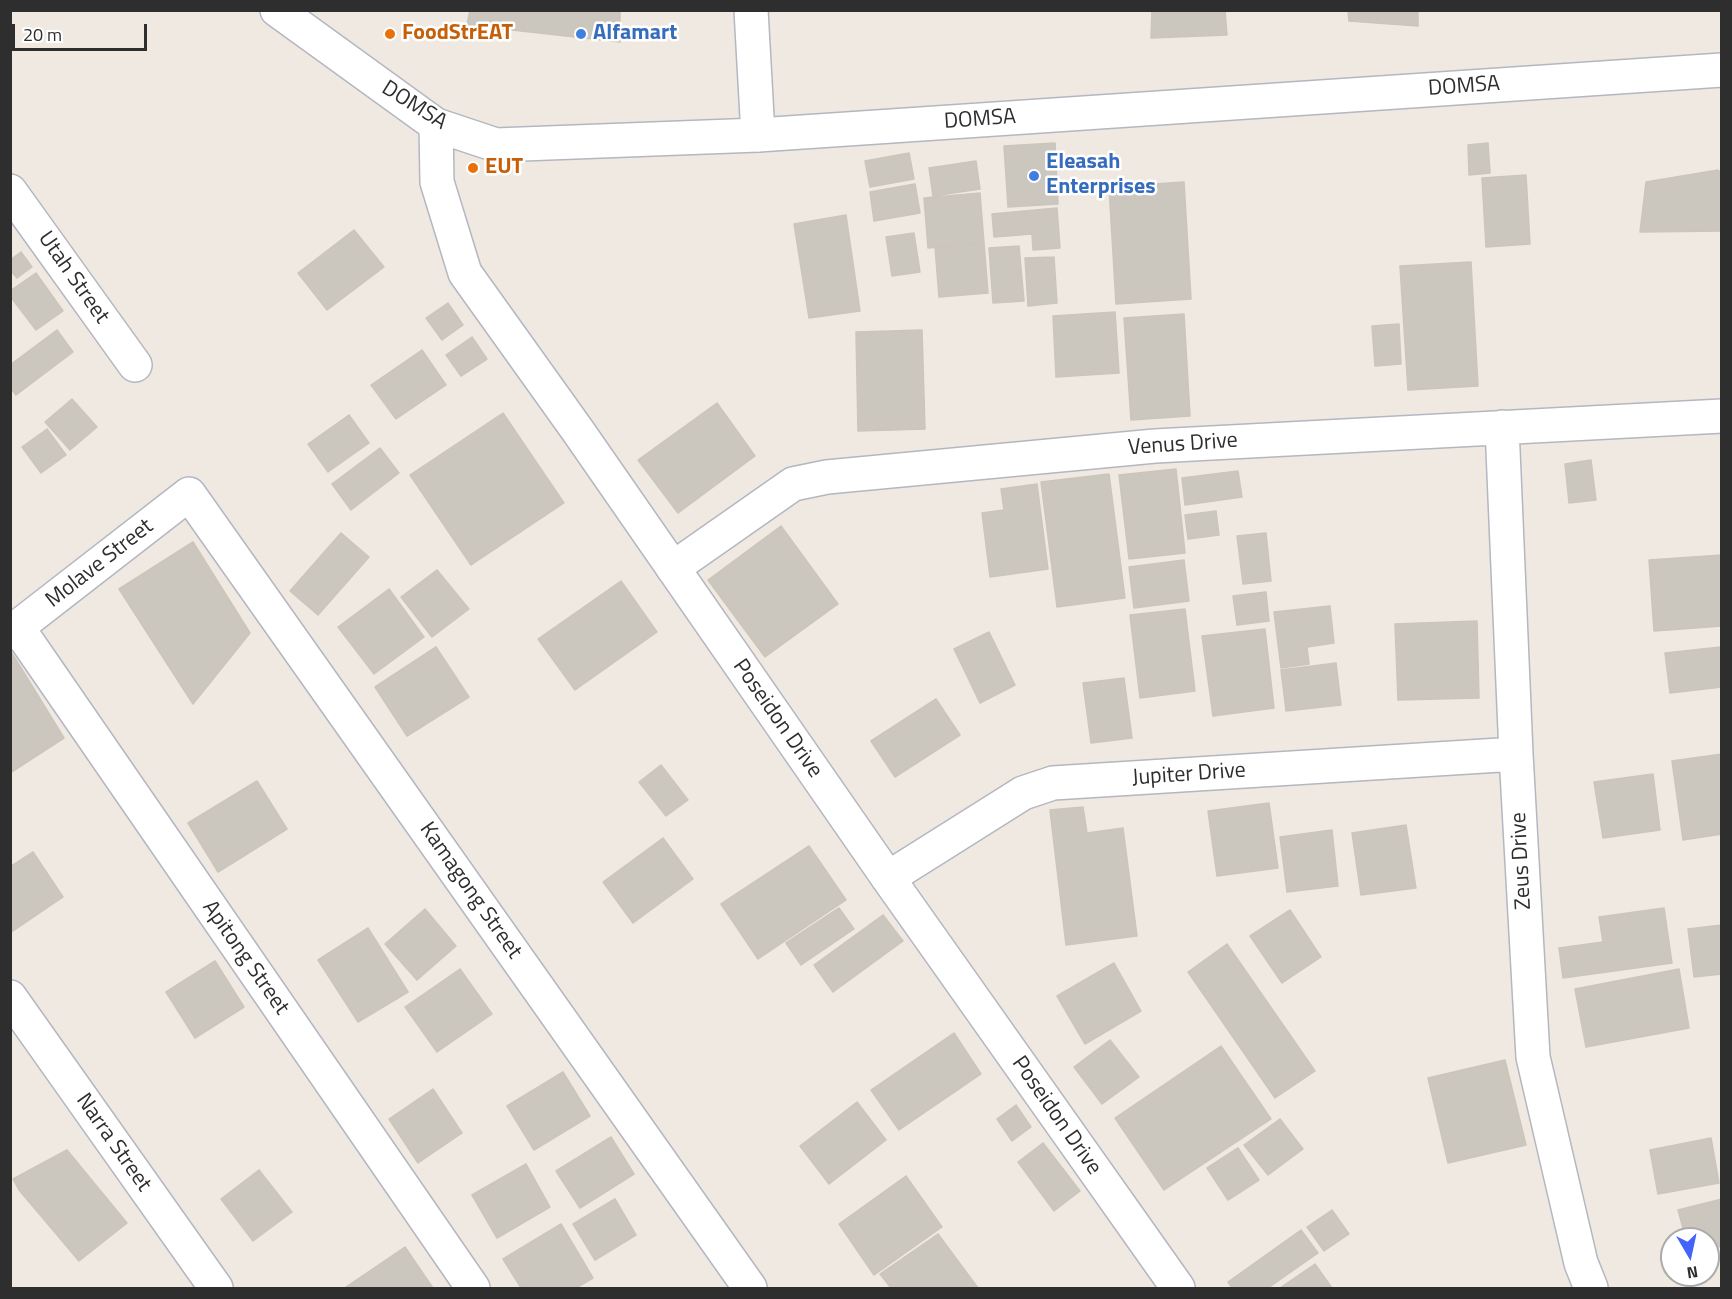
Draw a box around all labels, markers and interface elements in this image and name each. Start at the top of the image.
scale bar [15,12,150,50]
text: 20 m [23,21,62,48]
place label: FoodStrEAT [402,21,513,47]
place label: Alfamart [593,21,677,47]
marker: FoodStrEAT [383,27,397,41]
marker: Alfamart [574,27,588,41]
street label: DOMSA [1427,71,1501,103]
street label: DOMSA [376,76,452,136]
street label: DOMSA [943,104,1017,136]
place label: Eleasah Enterprises [1046,150,1156,202]
place label: EUT [485,155,523,181]
marker: EUT [466,161,480,175]
marker: Eleasah Enterprises [1027,169,1041,183]
street label: Utah Street [32,227,114,329]
street label: Venus Drive [1127,428,1239,462]
street label: Molave Street [41,514,159,614]
street label: Poseidon Drive [726,655,828,783]
street label: Jupiter Drive [1131,758,1247,792]
street label: Zeus Drive [1506,812,1538,910]
street label: Kamagong Street [413,818,527,964]
street label: Apitong Street [196,896,294,1020]
street label: Poseidon Drive [1005,1052,1107,1180]
street label: Narra Street [70,1089,156,1197]
north arrow [1660,1227,1720,1287]
text: N [1685,1260,1700,1286]

